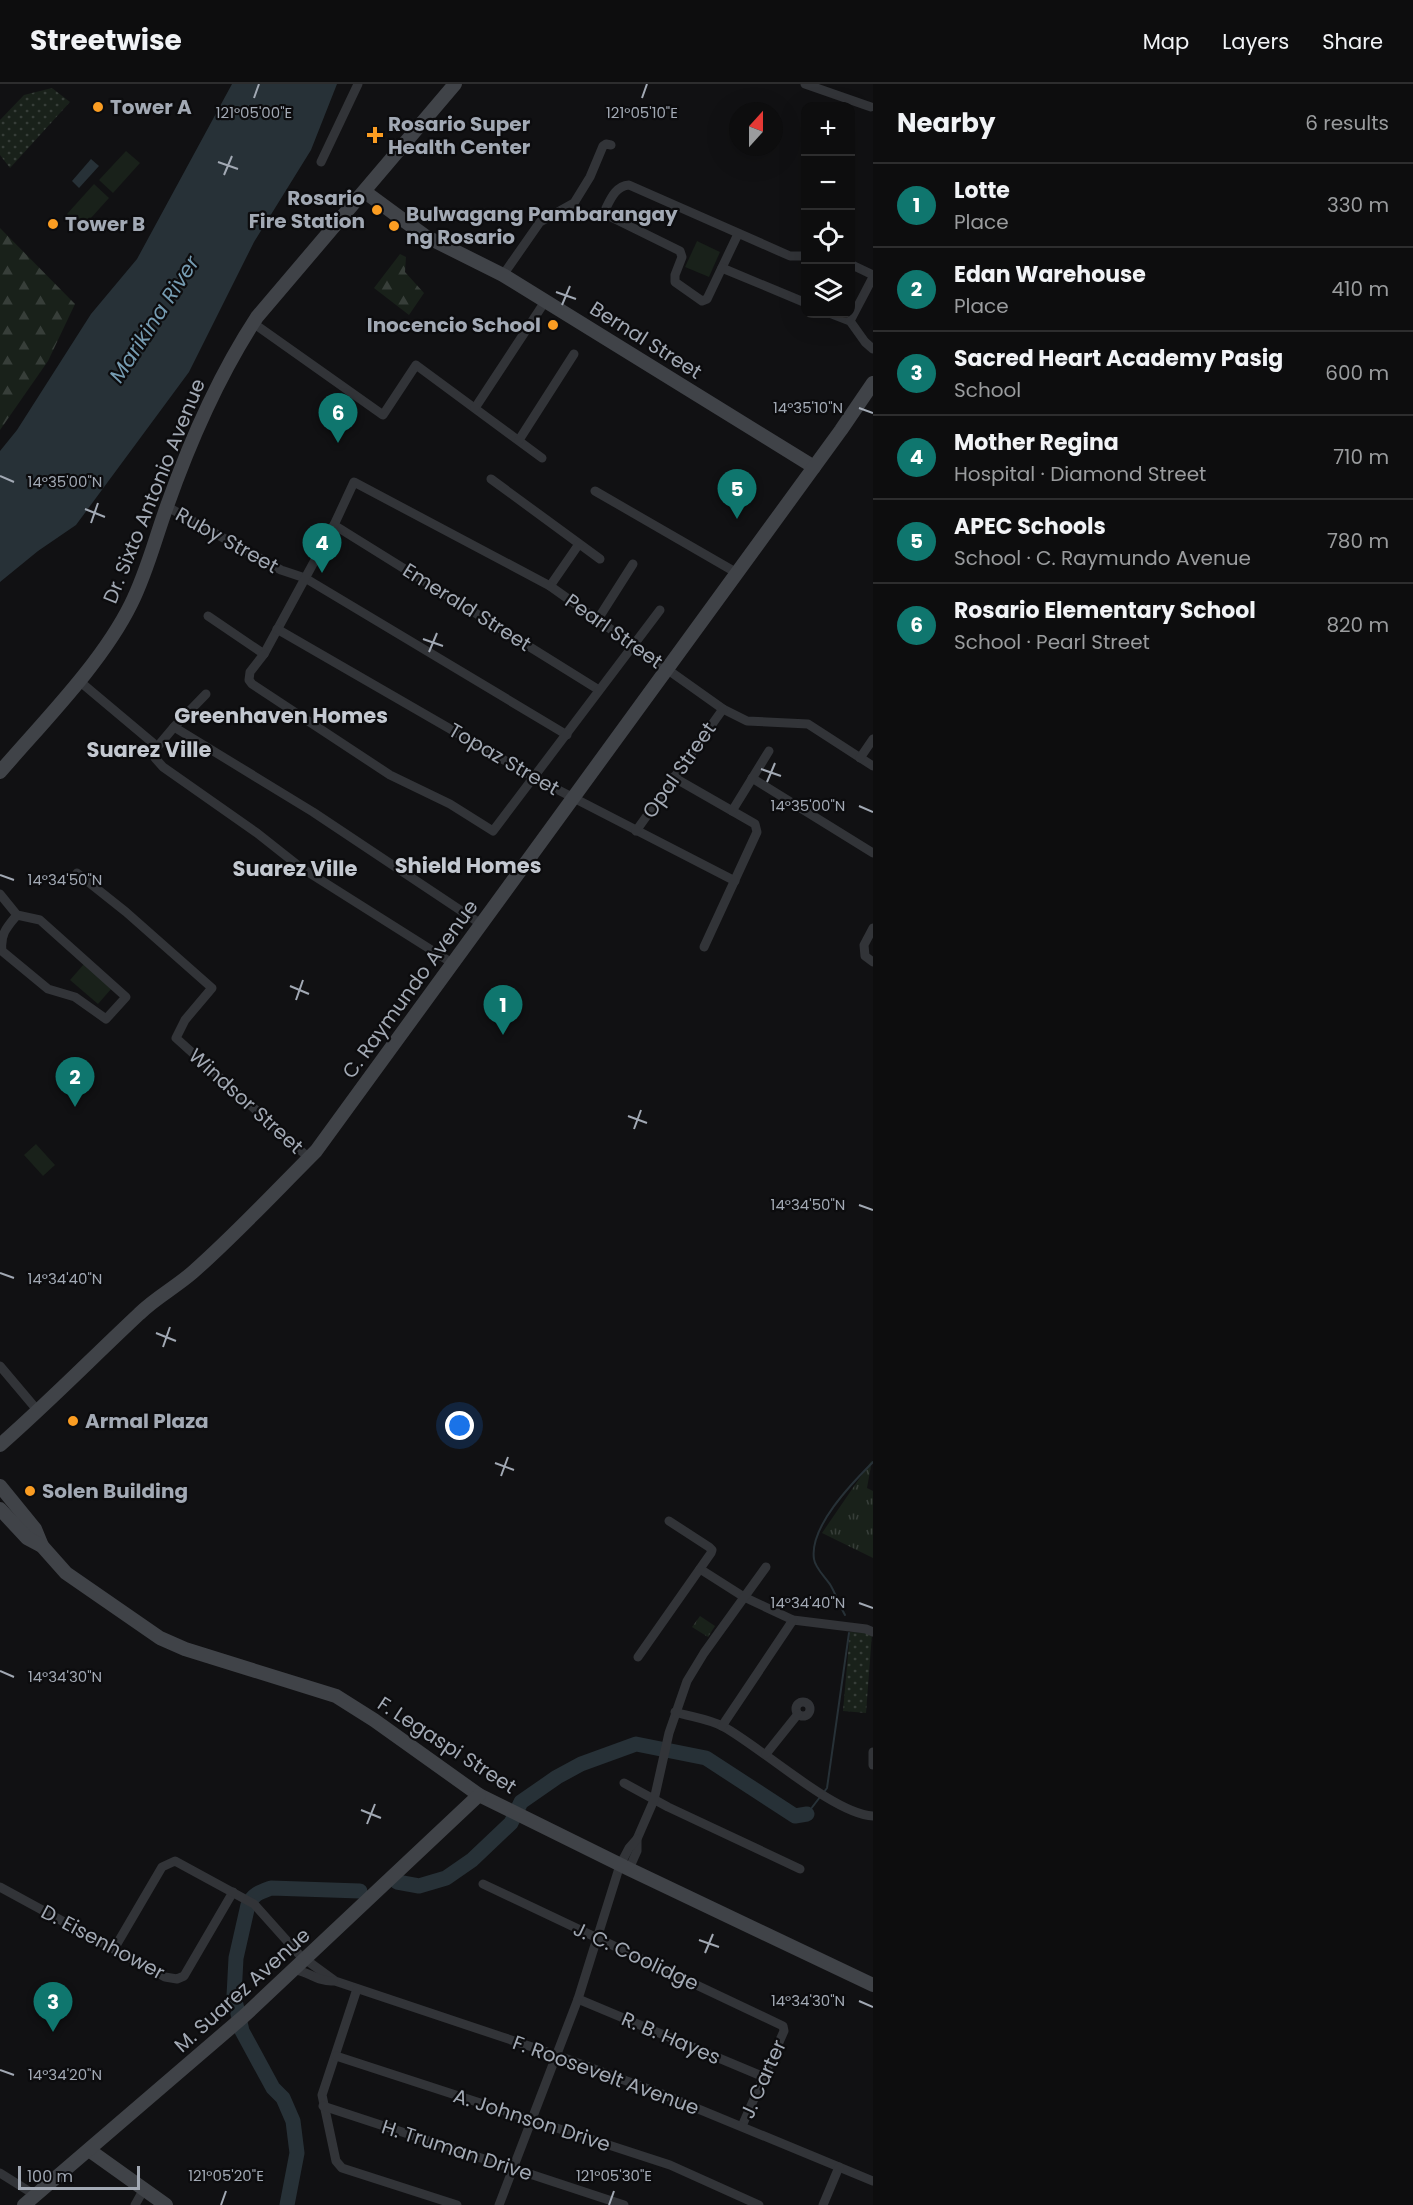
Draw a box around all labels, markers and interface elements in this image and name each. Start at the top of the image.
text: Streetwise [30,21,182,60]
text: Map [1143,27,1189,56]
text: Layers [1222,27,1289,56]
text: Share [1322,27,1383,56]
place label: Tower A [110,93,192,121]
marker: Tower A [91,100,105,114]
text: 121°05'00"E [216,102,292,123]
text: 121°05'10"E [606,102,678,123]
north arrow [729,102,783,156]
map controls [801,102,855,318]
button: + [801,102,855,156]
text: Nearby [897,105,995,141]
text: 6 results [1305,109,1389,137]
place label: Rosario Super Health Center [388,110,531,161]
marker: Rosario Super Health Center [366,126,384,144]
button: − [801,156,855,210]
text: Lotte [954,175,1010,206]
place label: Rosario Fire Station [249,184,365,235]
text: 1 [913,191,920,219]
text: 330 m [1327,191,1389,219]
place label: Bulwagang Pambarangay ng Rosario [406,200,678,251]
marker: Rosario Fire Station [370,203,384,217]
text: Place [954,208,1009,236]
place label: Tower B [65,210,145,238]
button: locate [801,210,855,264]
marker: Tower B [46,217,60,231]
marker: Bulwagang Pambarangay ng Rosario [387,219,401,233]
water label: Marikina River [102,249,206,388]
text: Edan Warehouse [954,259,1146,290]
button: layers [801,264,855,318]
text: 2 [911,275,922,303]
text: 410 m [1332,275,1389,303]
text: Place [954,292,1009,320]
street label: Bernal Street [585,294,707,386]
place label: Inocencio School [367,311,541,339]
marker: Inocencio School [546,318,560,332]
text: Sacred Heart Academy Pasig [954,343,1283,374]
text: 3 [910,359,923,387]
text: 600 m [1325,359,1389,387]
street label: Dr. Sixto Antonio Avenue [96,374,212,608]
text: School [954,376,1021,404]
pin: 6 [318,394,358,443]
text: 14°35'10"N [773,397,843,418]
text: Mother Regina [954,427,1119,458]
text: 4 [910,443,923,471]
text: 710 m [1333,443,1389,471]
text: Hospital · Diamond Street [954,460,1206,488]
pin: 5 [718,470,756,519]
text: 14°35'00"N [28,471,102,492]
street label: Ruby Street [171,500,283,580]
text: APEC Schools [954,511,1106,542]
pin: 4 [302,524,342,573]
text: 5 [910,527,923,555]
text: 780 m [1327,527,1389,555]
text: School · C. Raymundo Avenue [954,544,1251,572]
street label: Emerald Street [397,556,537,658]
street label: Pearl Street [559,587,669,675]
text: Rosario Elementary School [954,595,1256,626]
text: 6 [910,611,923,639]
text: 820 m [1326,611,1389,639]
text: School · Pearl Street [954,628,1150,656]
district label: Greenhaven Homes [174,701,388,730]
street label: Topaz Street [443,716,565,802]
street label: Opal Street [636,716,722,824]
district label: Suarez Ville [87,735,212,764]
text: 14°35'00"N [771,795,845,816]
district label: Shield Homes [395,851,541,880]
district label: Suarez Ville [233,854,358,883]
text: 14°34'50"N [28,869,102,890]
street label: C. Raymundo Avenue [336,894,484,1084]
pin: 1 [484,986,522,1035]
street label: Windsor Street [183,1042,309,1160]
pin: 2 [56,1058,94,1107]
text: 14°34'50"N [771,1194,845,1215]
text: 14°34'40"N [28,1268,102,1289]
place label: Armal Plaza [85,1407,209,1435]
your location [445,1411,474,1440]
marker: Armal Plaza [66,1414,80,1428]
place label: Solen Building [42,1477,188,1505]
marker: Solen Building [23,1484,37,1498]
text: 14°34'40"N [771,1592,845,1613]
text: 14°34'30"N [28,1666,102,1687]
street label: F. Legaspi Street [372,1690,522,1800]
street label: D. Eisenhower [36,1898,170,1986]
street label: J. C. Coolidge [569,1915,703,1997]
street label: M. Suarez Avenue [168,1921,316,2059]
pin: 3 [34,1982,72,2032]
text: 14°34'30"N [771,1990,845,2011]
street label: R. B. Hayes [617,2005,725,2071]
street label: F. Roosevelt Avenue [509,2028,703,2122]
street label: J. Carter [733,2035,793,2123]
text: 14°34'20"N [28,2064,102,2085]
street label: A. Johnson Drive [450,2081,614,2159]
street label: H. Truman Drive [378,2112,536,2188]
scale bar [18,2163,140,2190]
text: 100 m [27,2165,73,2188]
text: 121°05'20"E [188,2165,264,2186]
text: 121°05'30"E [576,2165,652,2186]

